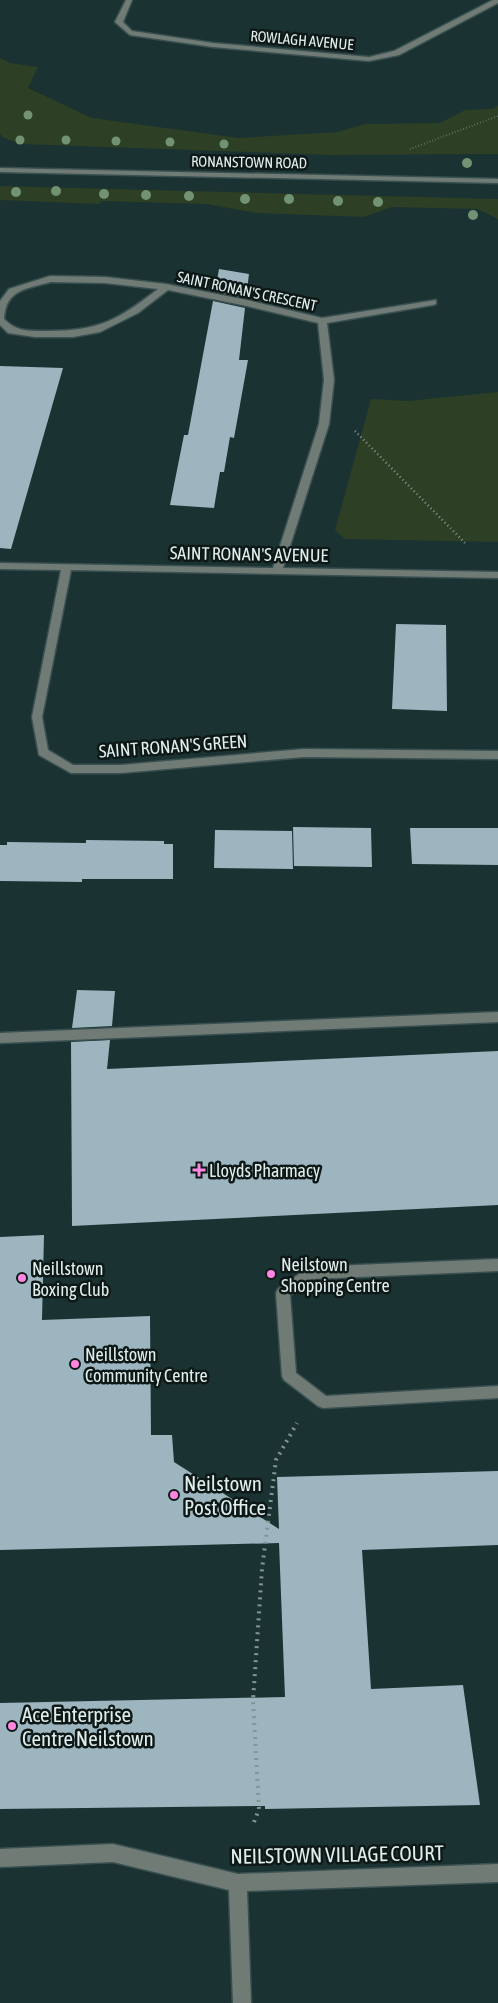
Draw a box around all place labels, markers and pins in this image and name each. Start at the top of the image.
place label: Lloyds Pharmacy [209,1160,320,1181]
marker: Lloyds Pharmacy [193,1164,205,1176]
place label: Neilstown Shopping Centre [281,1254,390,1296]
place label: Neillstown Boxing Club [32,1258,109,1300]
marker: Neilstown Shopping Centre [265,1268,277,1280]
marker: Neillstown Boxing Club [16,1272,28,1284]
place label: Neillstown Community Centre [85,1344,208,1386]
marker: Neillstown Community Centre [69,1358,81,1370]
place label: Neilstown Post Office [184,1471,266,1519]
marker: Neilstown Post Office [168,1489,180,1501]
place label: Ace Enterprise Centre Neilstown [22,1702,154,1750]
marker: Ace Enterprise Centre Neilstown [6,1720,18,1732]

